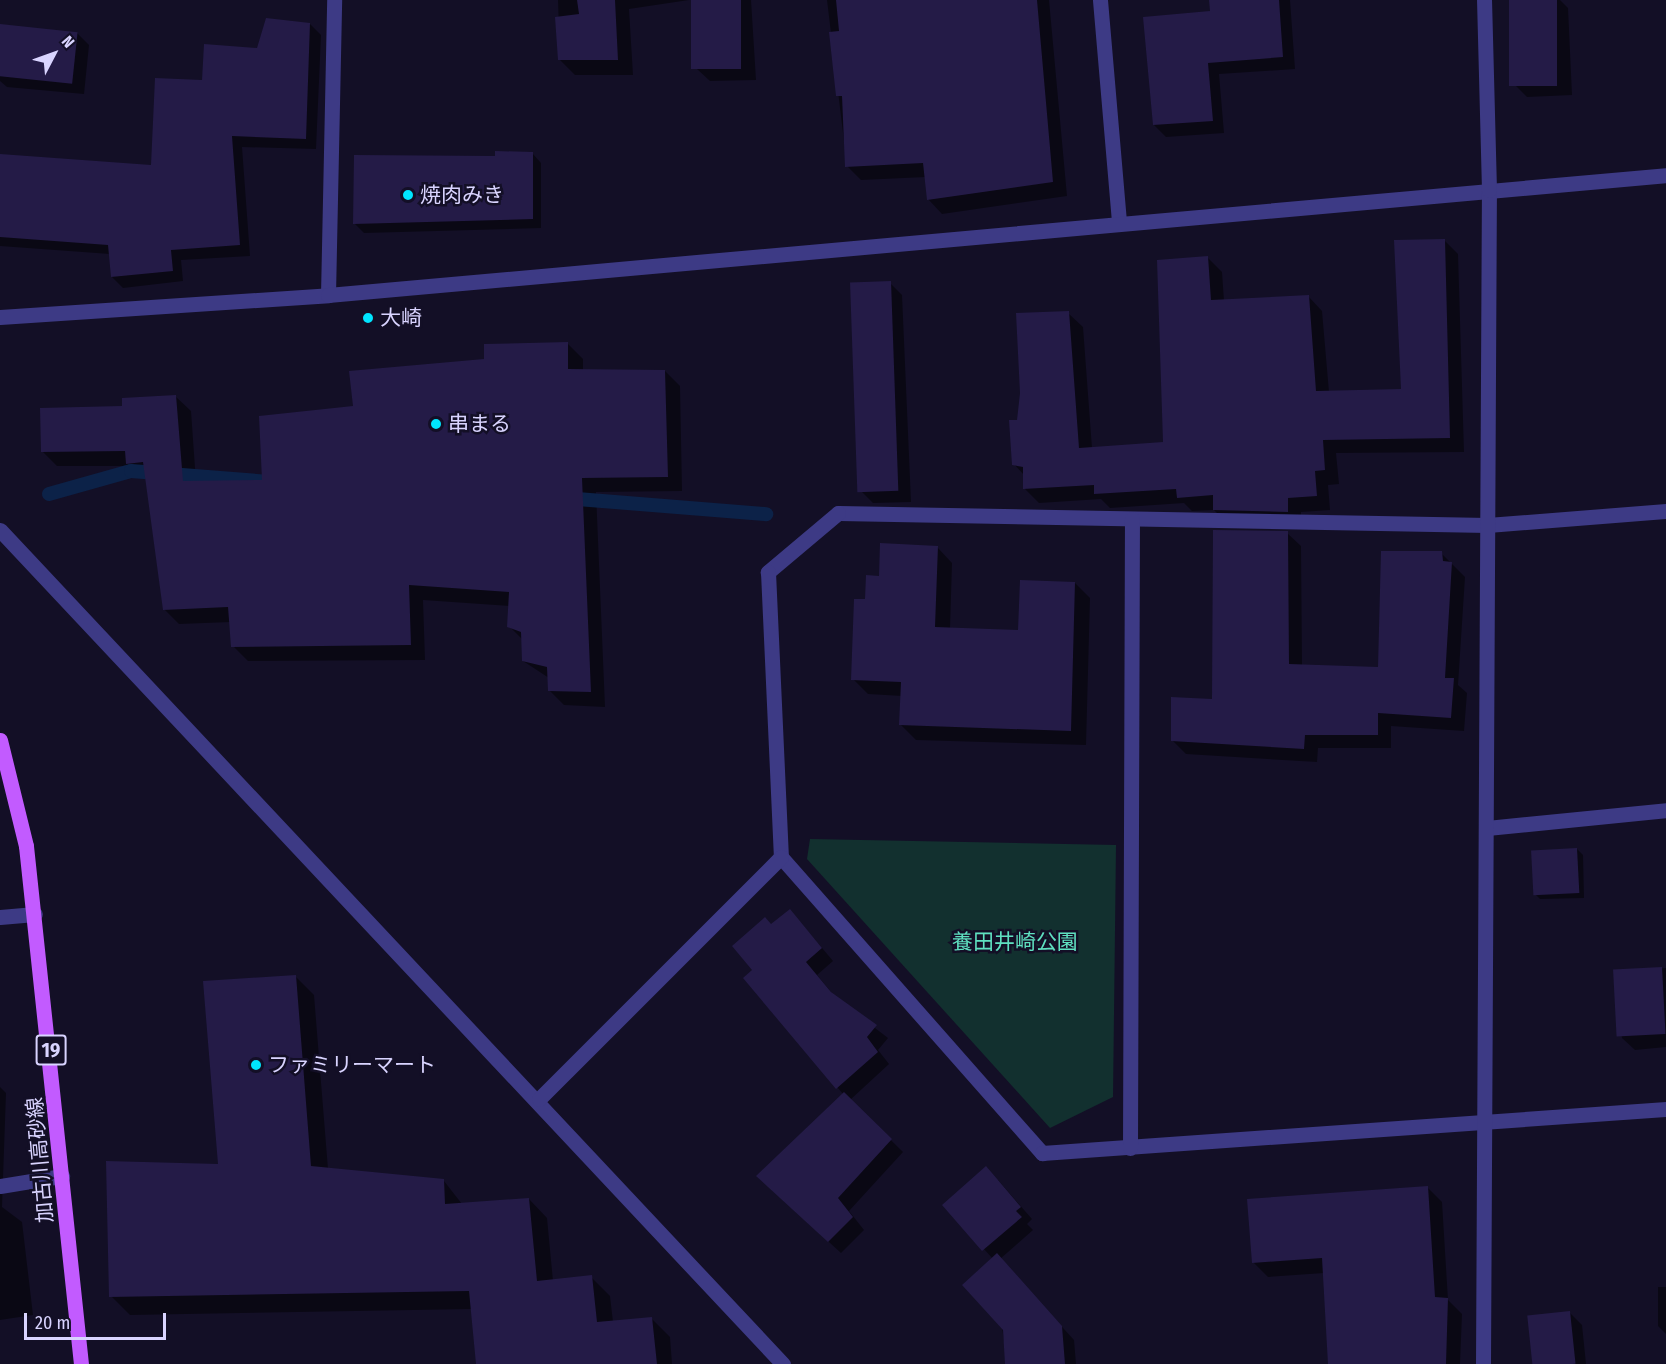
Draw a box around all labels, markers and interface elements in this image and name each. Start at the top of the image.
north arrow [24,24,84,84]
text: N [58,32,78,52]
place label: 焼肉みき [420,182,504,208]
marker: 焼肉みき [401,188,415,202]
place label: 大崎 [380,305,422,331]
marker: 大崎 [361,311,375,325]
place label: 串まる [448,411,511,437]
marker: 串まる [429,417,443,431]
park label: 養田井崎公園 [952,929,1078,955]
road number: 19 [34,1033,68,1067]
place label: ファミリーマート [268,1052,436,1078]
marker: ファミリーマート [249,1058,263,1072]
street label: 加古川高砂線 [22,1096,58,1224]
scale bar [27,1301,170,1339]
text: 20 m [35,1312,70,1334]

